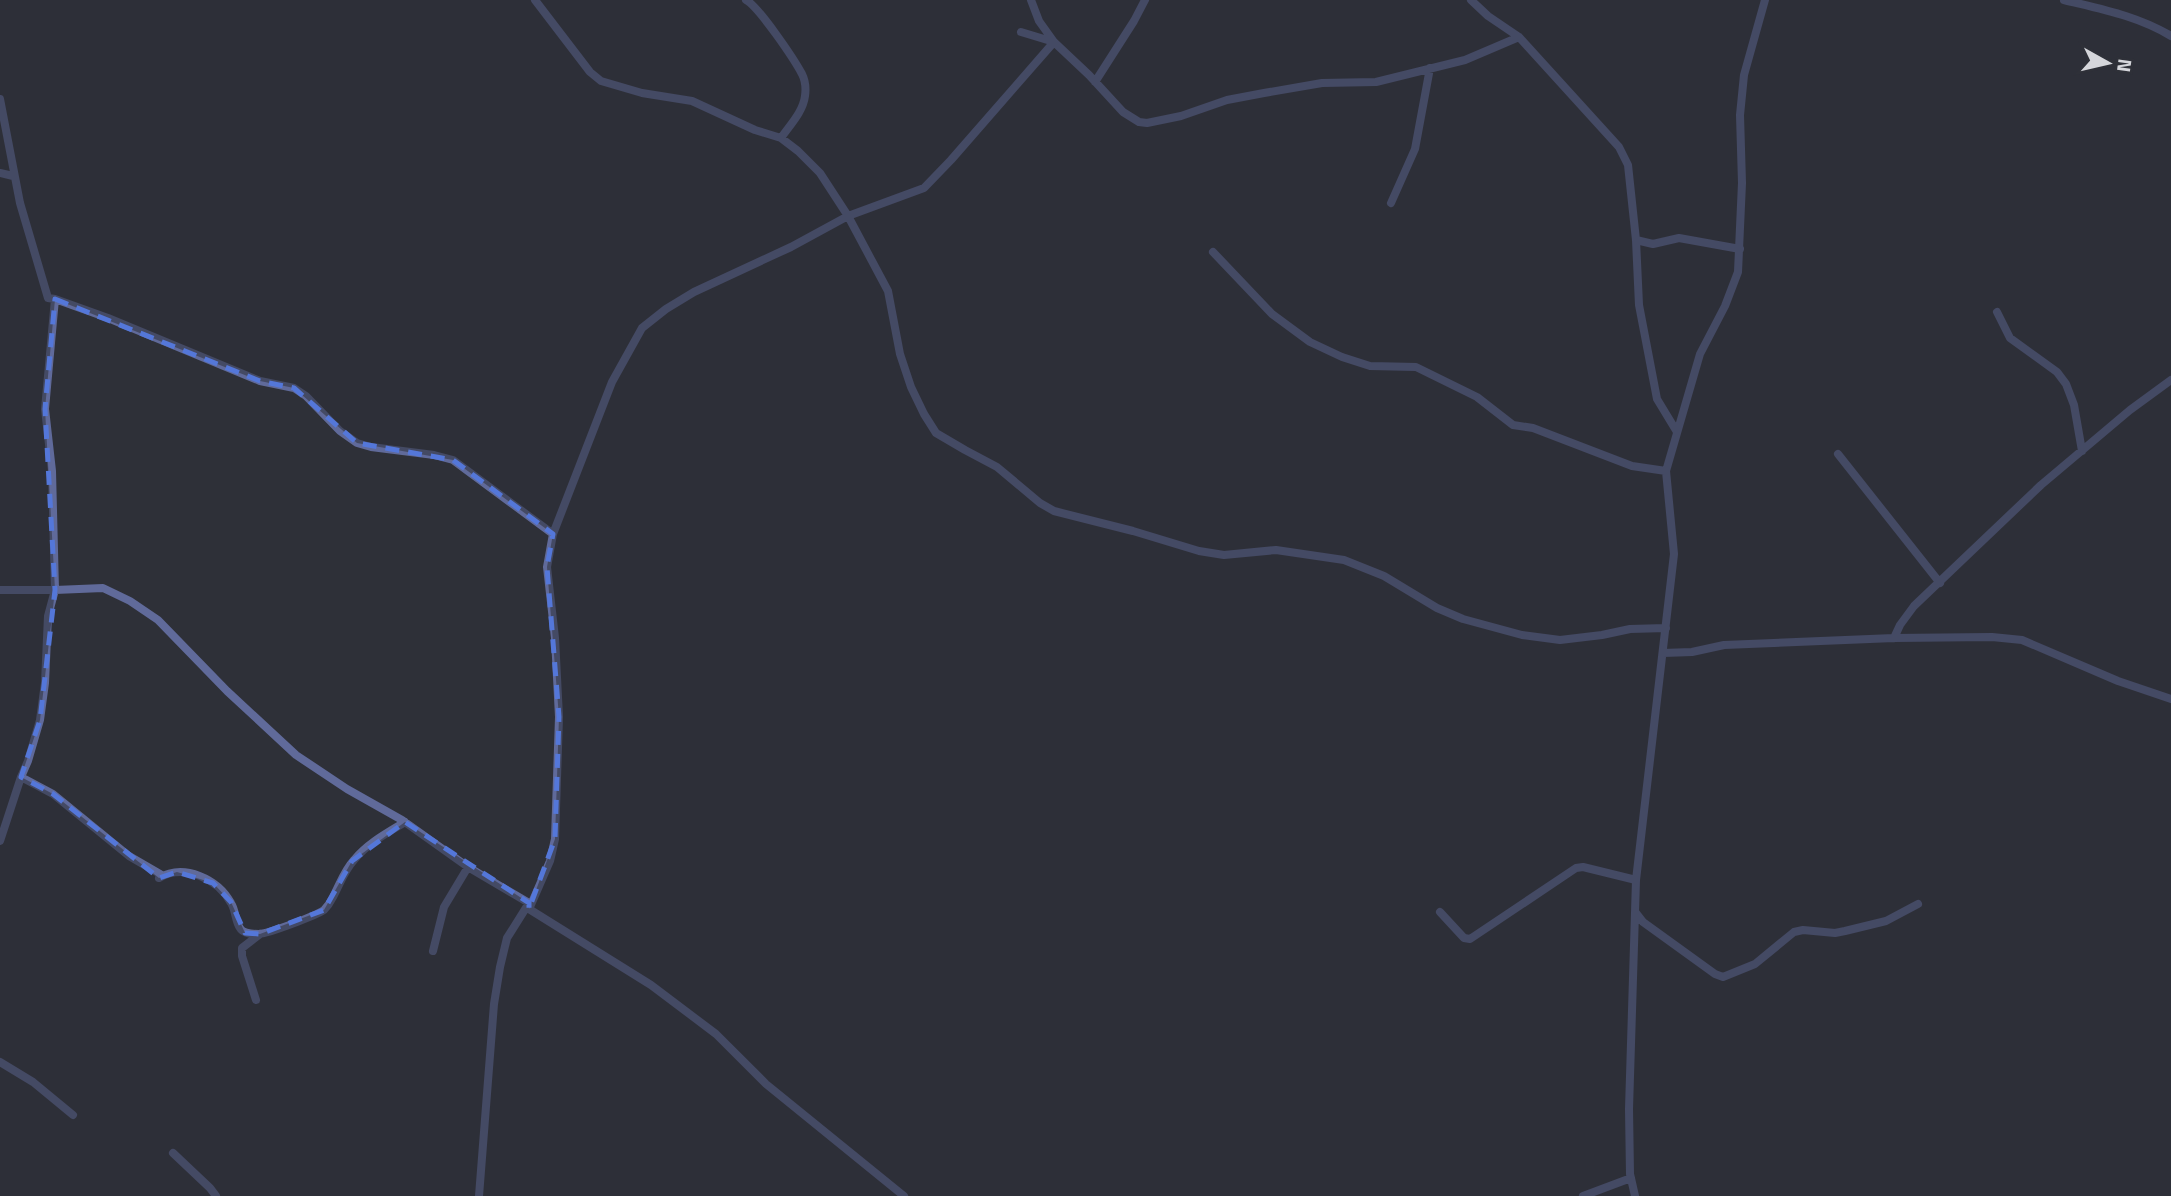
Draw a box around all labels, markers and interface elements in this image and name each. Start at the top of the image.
north arrow [2073,28,2143,98]
text: N [2110,57,2141,74]

